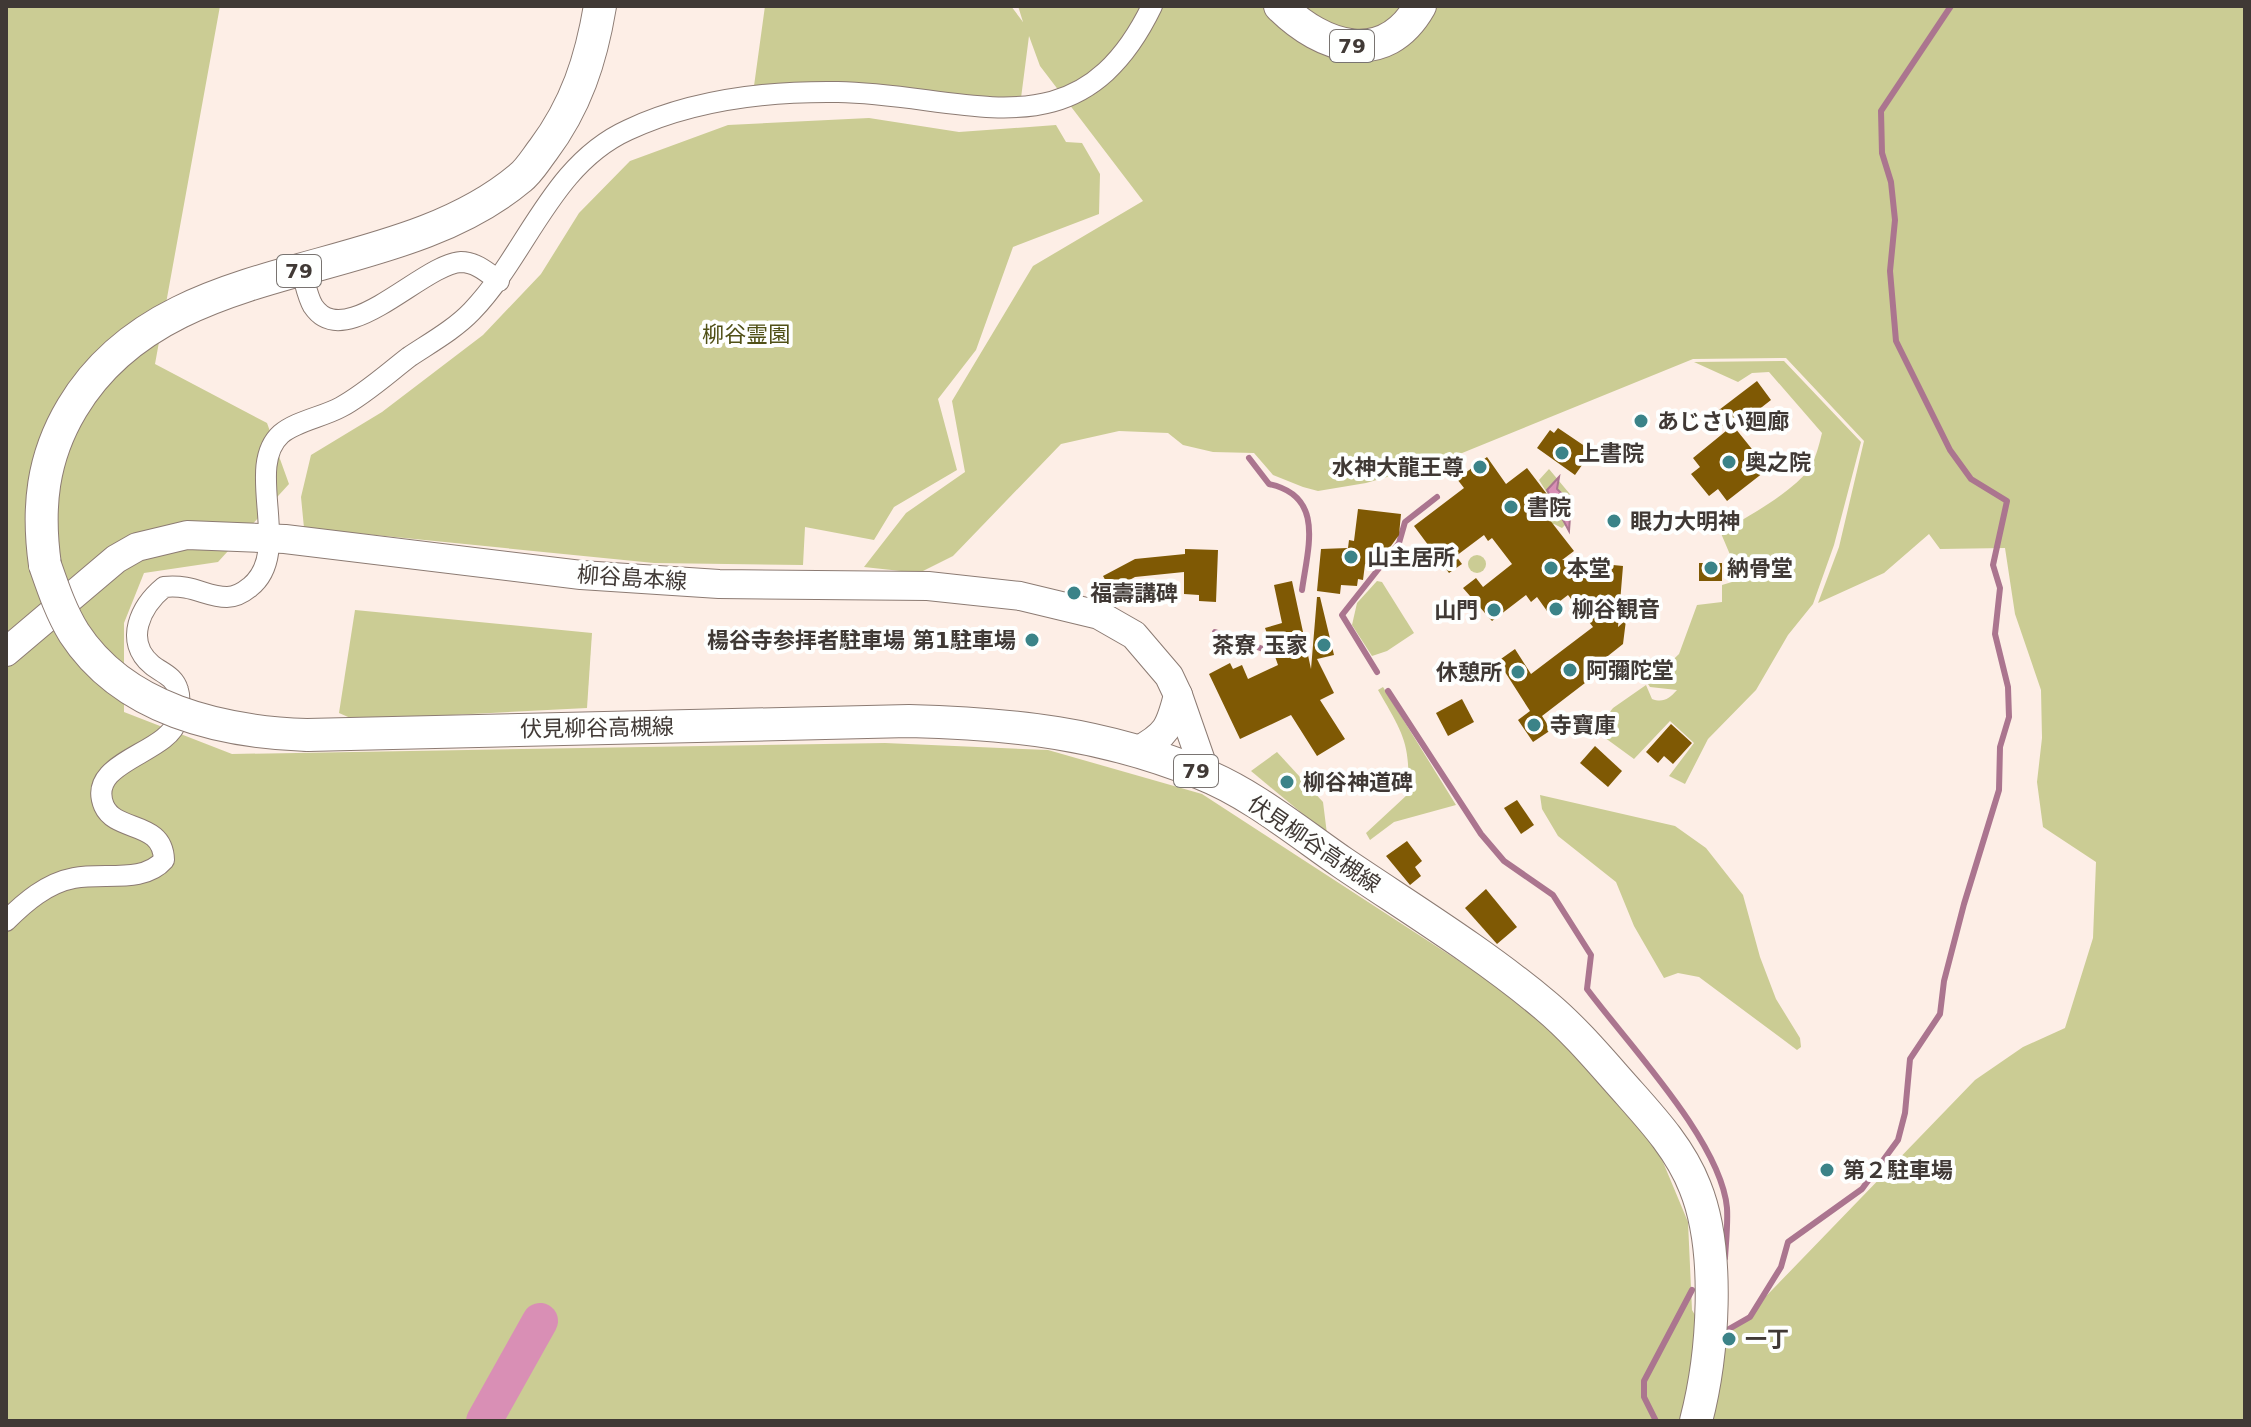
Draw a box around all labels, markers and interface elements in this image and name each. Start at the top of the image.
road number: 79 [1330,30,1374,62]
road number: 79 [277,255,321,287]
park label: 柳谷霊園 [702,322,790,347]
place label: あじさい廻廊 [1657,409,1789,434]
marker: あじさい廻廊 [1632,412,1650,430]
place label: 上書院 [1578,441,1644,466]
marker: 上書院 [1553,444,1571,462]
place label: 奥之院 [1745,450,1811,475]
marker: 奥之院 [1720,453,1738,471]
place label: 水神大龍王尊 [1332,455,1464,480]
marker: 水神大龍王尊 [1471,458,1489,476]
place label: 書院 [1527,495,1571,520]
marker: 書院 [1502,498,1520,516]
place label: 眼力大明神 [1630,509,1740,534]
marker: 眼力大明神 [1605,512,1623,530]
place label: 山主居所 [1367,545,1455,570]
marker: 山主居所 [1342,548,1360,566]
place label: 本堂 [1567,556,1611,581]
place label: 納骨堂 [1727,556,1793,581]
marker: 本堂 [1542,559,1560,577]
marker: 納骨堂 [1702,559,1720,577]
street label: 柳谷島本線 [576,562,688,594]
place label: 福壽講碑 [1090,581,1178,606]
marker: 福壽講碑 [1065,584,1083,602]
place label: 柳谷観音 [1572,597,1660,622]
place label: 山門 [1434,598,1478,623]
marker: 柳谷観音 [1547,600,1565,618]
marker: 山門 [1485,601,1503,619]
place label: 楊谷寺参拝者駐車場 第1駐車場 [707,628,1016,653]
marker: 楊谷寺参拝者駐車場 第1駐車場 [1023,631,1041,649]
place label: 茶寮 玉家 [1212,633,1308,658]
marker: 茶寮 玉家 [1315,636,1333,654]
place label: 阿彌陀堂 [1586,658,1674,683]
place label: 休憩所 [1436,660,1502,685]
marker: 阿彌陀堂 [1561,661,1579,679]
marker: 休憩所 [1509,663,1527,681]
place label: 寺寶庫 [1550,713,1616,738]
street label: 伏見柳谷高槻線 [520,714,674,742]
marker: 寺寶庫 [1525,716,1543,734]
road number: 79 [1174,755,1218,787]
place label: 柳谷神道碑 [1303,770,1413,795]
marker: 柳谷神道碑 [1278,773,1296,791]
street label: 伏見柳谷高槻線 [1243,791,1385,897]
place label: 第２駐車場 [1843,1158,1953,1183]
marker: 第２駐車場 [1818,1161,1836,1179]
place label: 一丁 [1745,1327,1789,1352]
marker: 一丁 [1720,1330,1738,1348]

